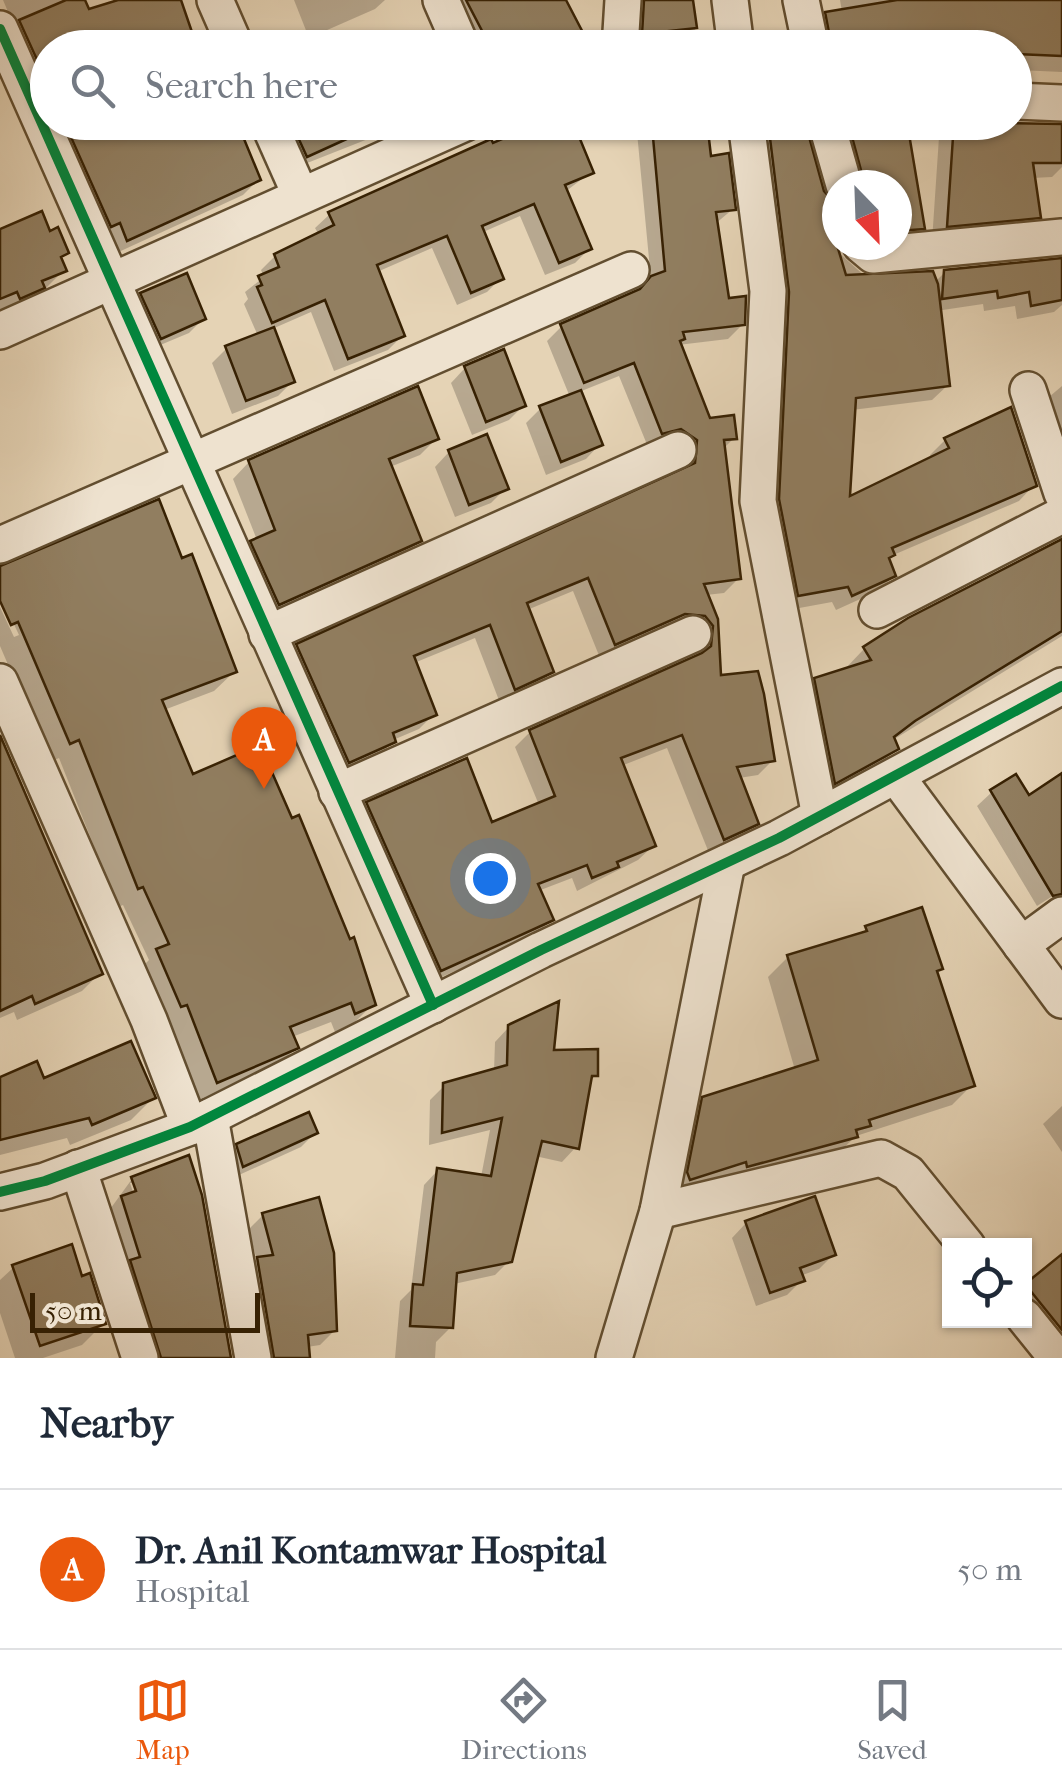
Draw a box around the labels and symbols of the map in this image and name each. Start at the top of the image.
north arrow [822,170,912,260]
pin: A [232,706,296,789]
your location [465,853,516,904]
scale bar [30,1288,260,1332]

